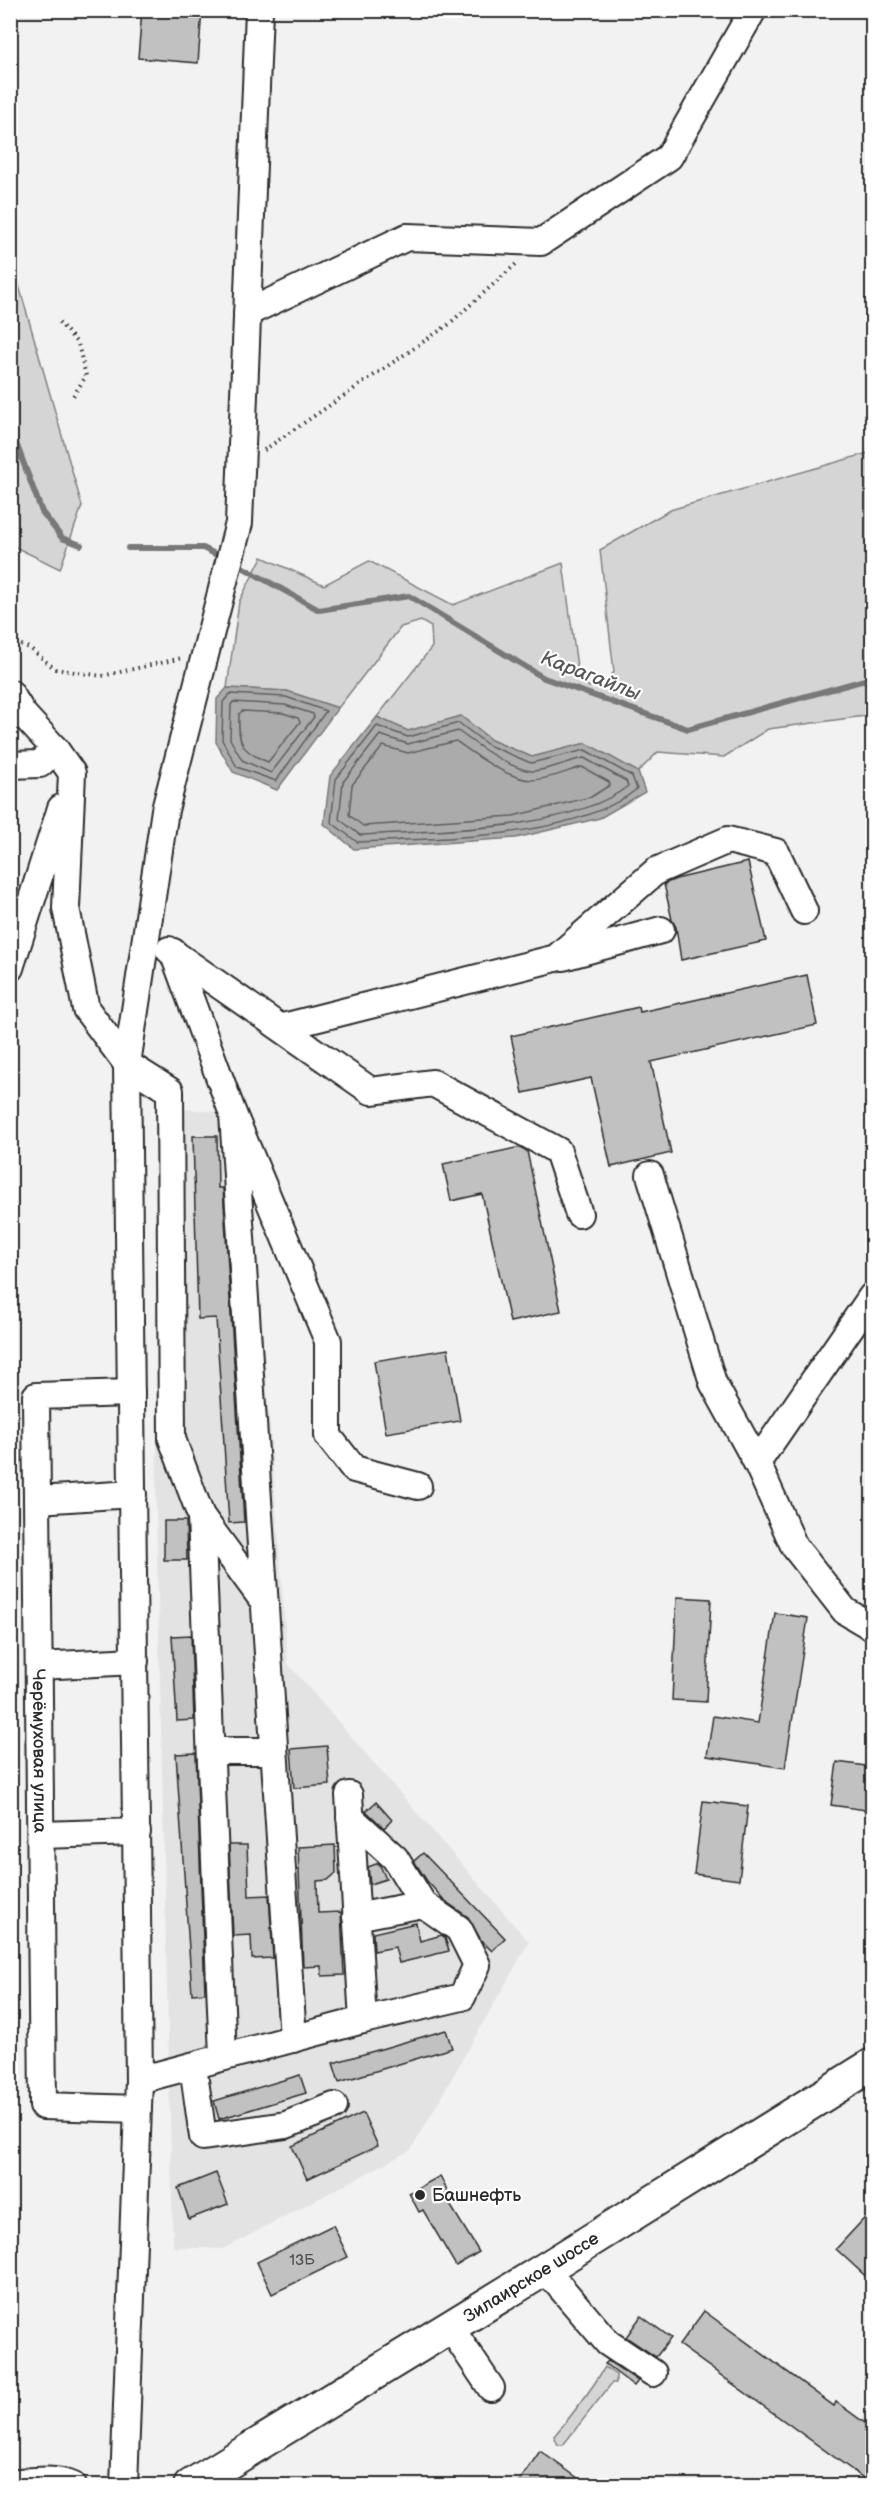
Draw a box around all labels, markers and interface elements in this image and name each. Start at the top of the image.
water label: Карагайлы [537,646,644,706]
street label: Черёмуховая улица [28,1669,50,1834]
place label: Башнефть [432,2185,521,2206]
marker: Башнефть [413,2188,427,2202]
street label: Зилаирское шоссе [460,2228,603,2327]
house number: 13Б [289,2251,315,2270]

